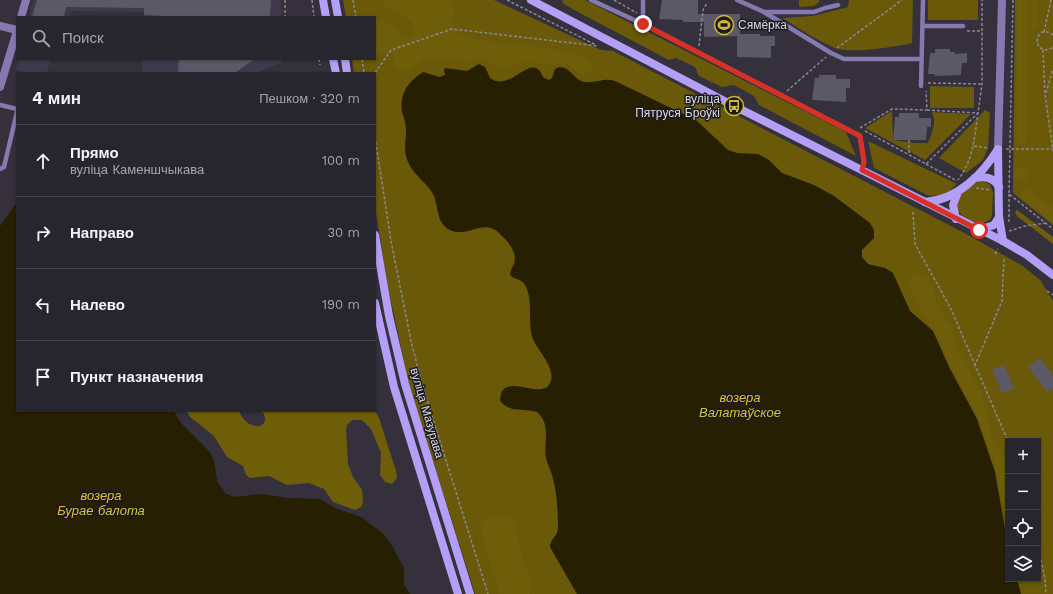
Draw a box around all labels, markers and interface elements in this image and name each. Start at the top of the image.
sports icon: Сямёрка [713,14,735,36]
route end [634,15,652,33]
search box [16,16,376,60]
place label: Сямёрка [738,18,787,32]
icon: search [30,27,52,49]
text: Поиск [62,29,104,47]
text: 4 мин [32,88,81,108]
text: Пешком · 320 m [259,91,360,106]
place label: вуліца Пятруся Броўкі [635,92,720,120]
bus stop icon: вуліца Пятруся Броўкі [723,95,745,117]
text: Прямо [70,144,119,162]
icon: ahead [32,150,54,172]
text: 100 m [322,153,360,168]
text: вуліца Каменшчыкава [70,162,204,177]
route start [970,221,988,239]
icon: right [32,222,54,244]
text: Направо [70,224,134,242]
text: 30 m [328,225,360,240]
icon: left [32,294,54,316]
text: Налево [70,296,125,314]
text: 190 m [322,297,360,312]
icon: arrive [32,366,54,388]
street label: вуліца Мазурава [407,366,447,460]
text: Пункт назначения [70,368,203,386]
water label: возера Валатаўское [699,390,781,420]
map controls [1005,438,1041,582]
button: + [1005,438,1041,474]
button: − [1005,474,1041,510]
water label: возера Бурае балота [57,488,145,518]
button: locate [1005,510,1041,546]
button: layers [1005,546,1041,582]

